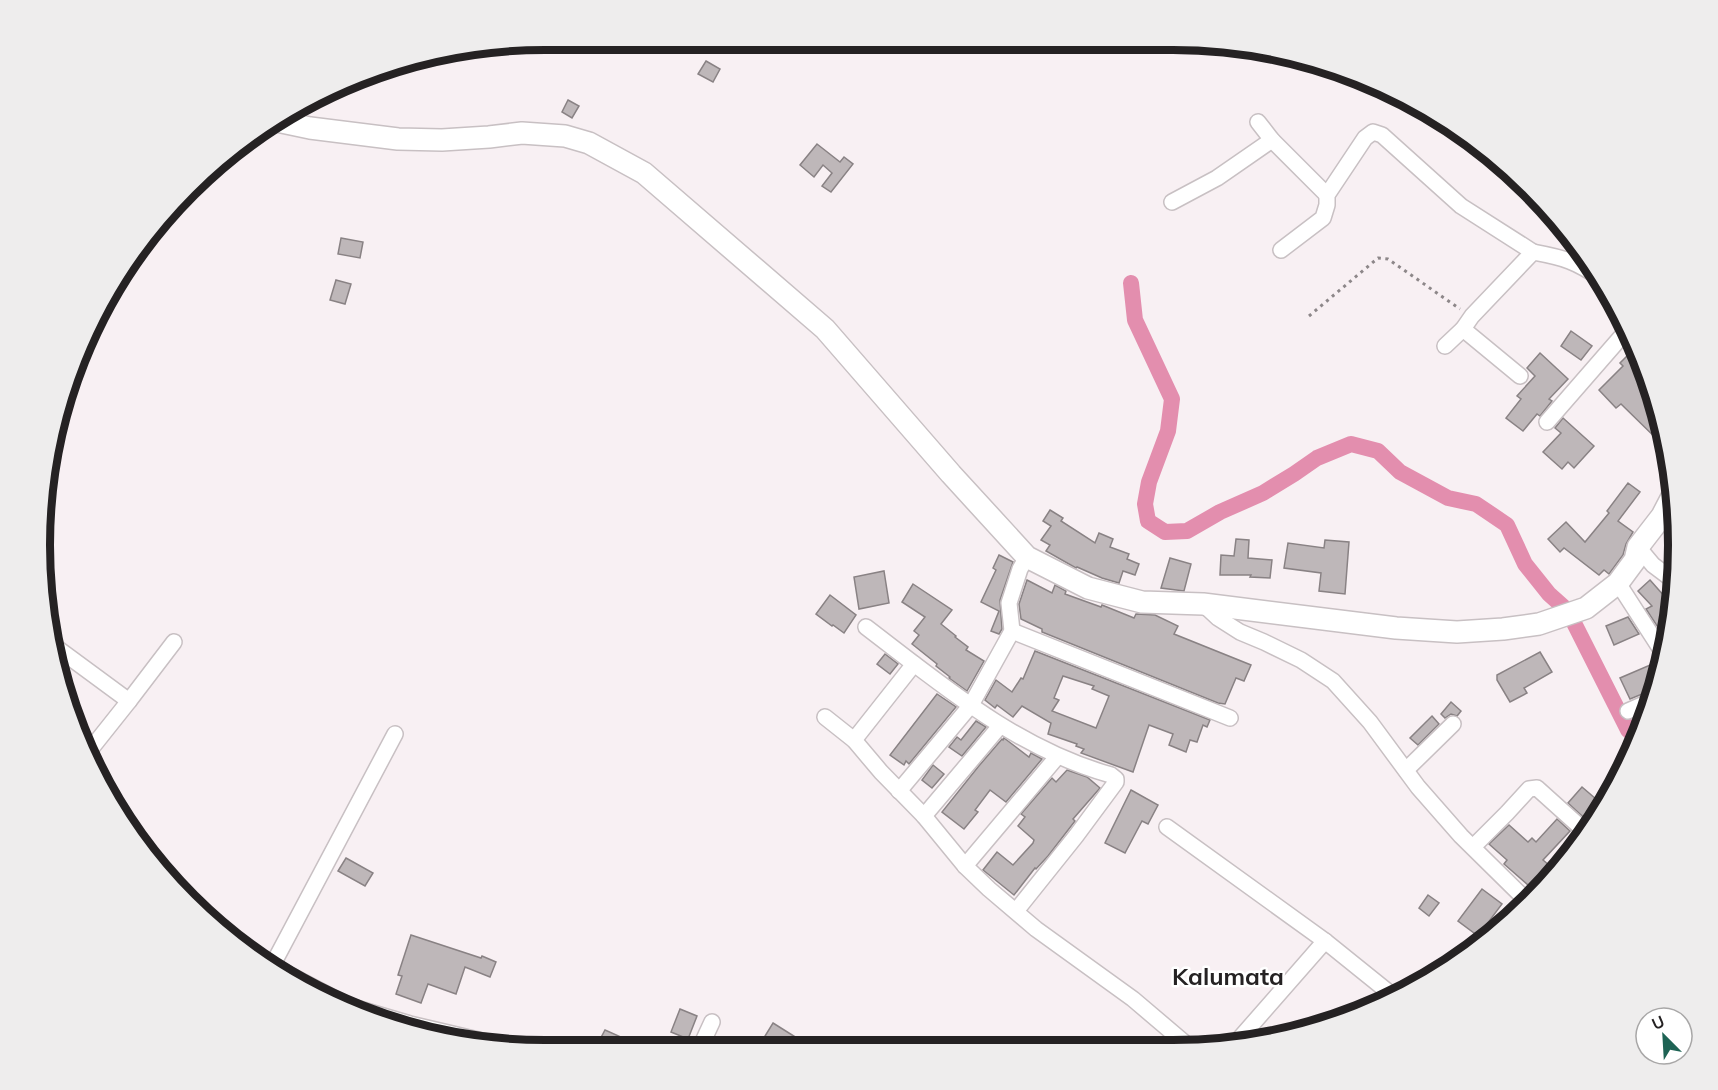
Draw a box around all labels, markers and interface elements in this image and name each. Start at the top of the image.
district label: Kalumata [1172,961,1284,991]
north arrow [1634,1006,1694,1066]
text: U [1648,1011,1667,1034]

